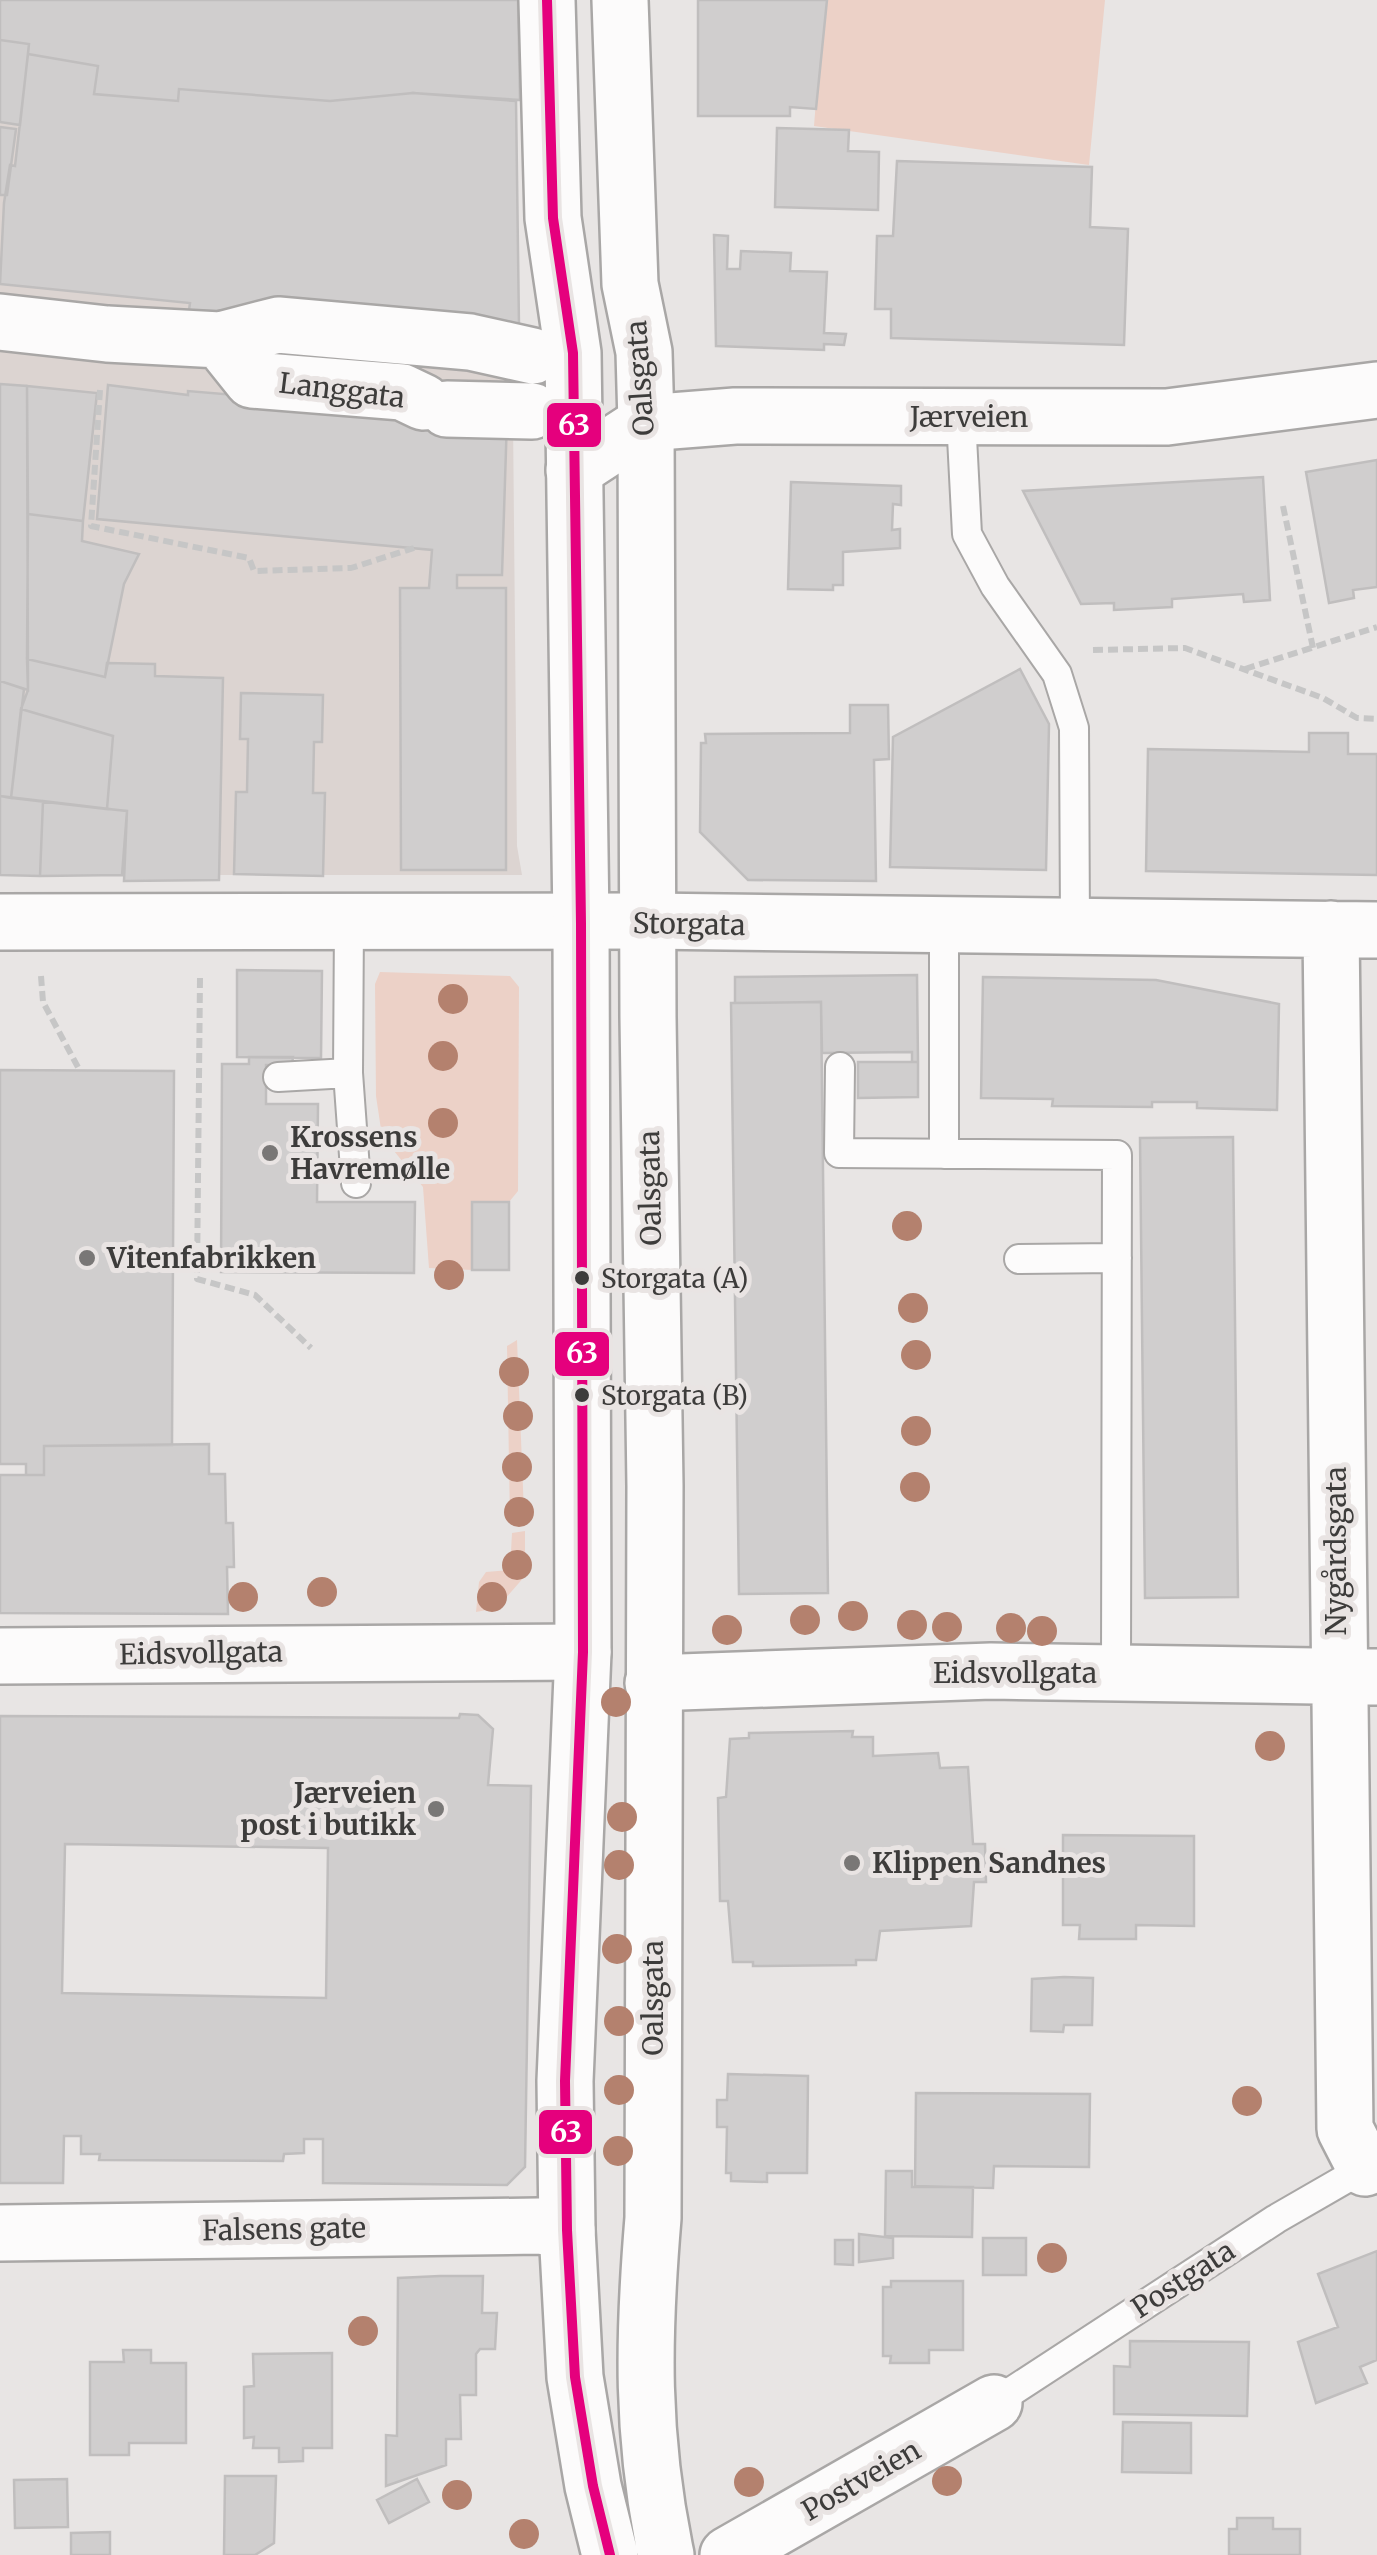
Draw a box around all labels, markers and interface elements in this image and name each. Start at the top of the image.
street label: Oalsgata [618,319,662,437]
street label: Langgata [277,364,407,416]
street label: Jærveien [909,399,1028,435]
line badge: 63 [545,401,603,449]
text: 63 [558,407,590,443]
street label: Storgata [632,905,746,943]
place label: Krossens Havremølle [290,1119,450,1187]
street label: Oalsgata [631,1130,669,1246]
marker: Krossens Havremølle [259,1142,281,1164]
place label: Vitenfabrikken [106,1240,316,1276]
marker: Vitenfabrikken [76,1247,98,1269]
place label: Storgata (A) [601,1262,748,1295]
marker: Storgata (A) [572,1268,592,1288]
line badge: 63 [553,1330,611,1378]
text: 63 [566,1335,598,1371]
place label: Storgata (B) [601,1379,748,1412]
marker: Storgata (B) [572,1385,592,1405]
street label: Nygårdsgata [1318,1466,1354,1636]
street label: Eidsvollgata [119,1634,283,1672]
street label: Eidsvollgata [933,1655,1097,1691]
place label: Jærveien post i butikk [240,1775,417,1843]
marker: Jærveien post i butikk [425,1798,447,1820]
place label: Klippen Sandnes [872,1845,1106,1881]
marker: Klippen Sandnes [841,1852,863,1874]
street label: Oalsgata [635,1940,671,2056]
line badge: 63 [537,2108,594,2156]
text: 63 [550,2114,582,2150]
street label: Falsens gate [202,2210,366,2248]
street label: Postgata [1125,2232,1241,2326]
street label: Postveien [795,2432,927,2528]

